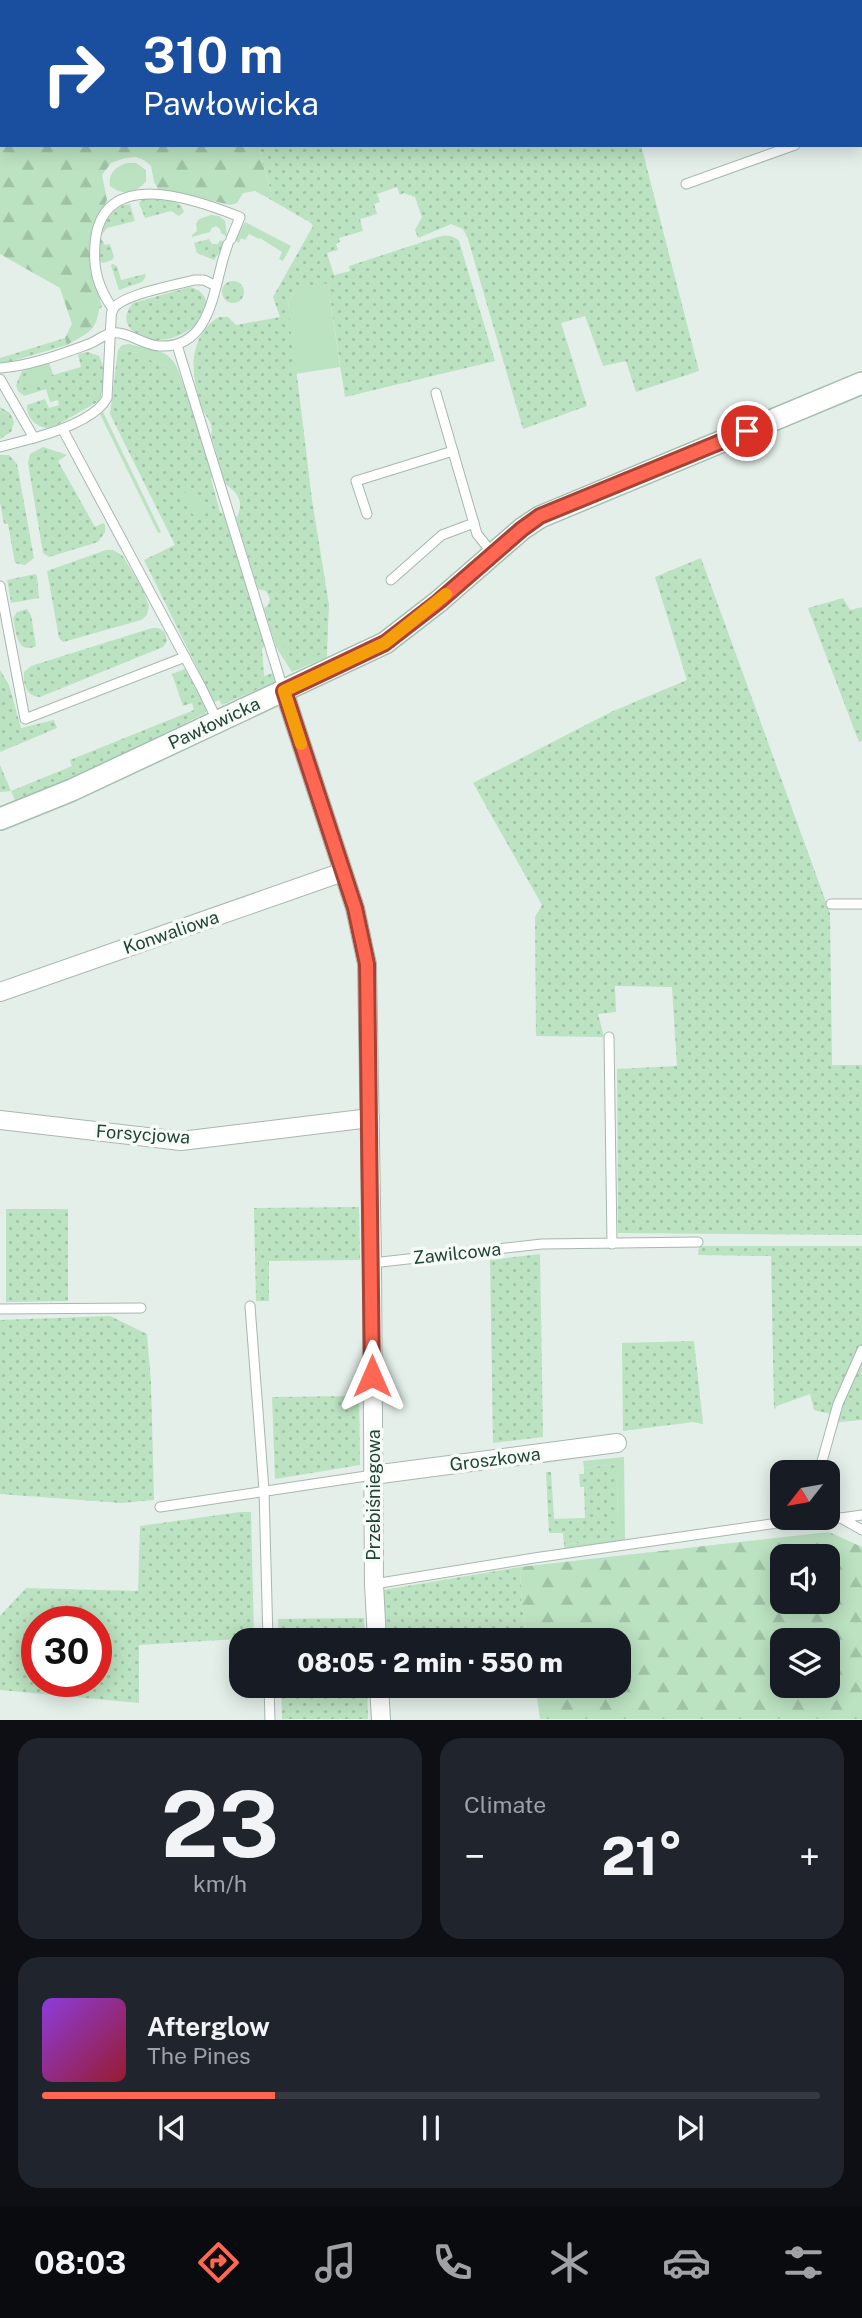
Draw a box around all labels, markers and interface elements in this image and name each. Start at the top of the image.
text: 310 m [143,26,283,84]
icon: right [28,28,119,119]
text: Pawłowicka [143,85,319,122]
pin [717,401,777,461]
icon: arrive [728,412,766,450]
street label: Pawłowicka [165,693,263,753]
street label: Konwaliowa [121,906,221,958]
street label: Forsycjowa [95,1120,191,1148]
street label: Zawilcowa [412,1238,502,1268]
position arrow [335,1339,409,1413]
street label: Przebiśniegowa [363,1429,384,1561]
street label: Groszkowa [448,1443,542,1475]
north arrow [770,1460,840,1530]
map controls [770,1460,840,1698]
button: sound [770,1544,840,1614]
speed limit sign: 30 [21,1606,112,1697]
button: layers [770,1628,840,1698]
text: 08:05 · 2 min · 550 m [297,1647,563,1678]
text: 23 [161,1771,279,1877]
text: Climate [464,1791,546,1818]
text: 21° [601,1826,683,1887]
text: − [464,1834,485,1879]
text: + [799,1834,820,1879]
text: km/h [193,1870,247,1897]
text: Afterglow [147,2011,270,2042]
text: The Pines [147,2042,251,2069]
icon: previous [153,2109,191,2147]
icon: pause [412,2109,450,2147]
icon: next [671,2109,709,2147]
icon: directions [194,2238,243,2287]
icon: music [311,2238,360,2287]
icon: phone [428,2238,477,2287]
icon: climate [545,2238,594,2287]
icon: car [662,2238,711,2287]
icon: filters [779,2238,828,2287]
text: 08:03 [34,2244,126,2281]

